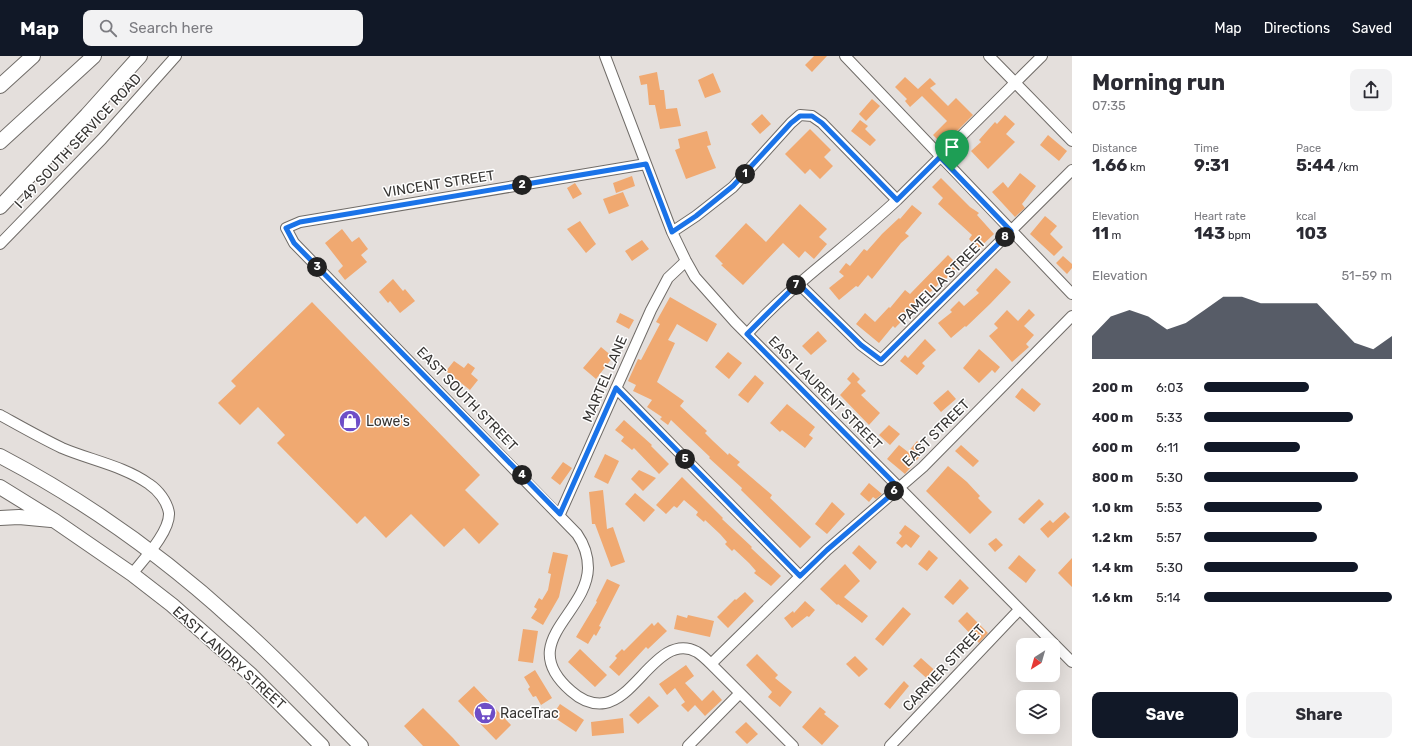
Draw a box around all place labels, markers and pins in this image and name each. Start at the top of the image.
pin [935,130,969,171]
pin: 1 [735,164,755,184]
pin: 2 [512,175,532,195]
pin: 8 [995,227,1015,247]
pin: 3 [307,257,327,277]
pin: 7 [786,275,806,295]
shop icon: Lowe's [337,408,363,434]
place label: Lowe's [366,413,410,430]
pin: 5 [675,449,695,469]
pin: 4 [512,465,532,485]
pin: 6 [884,481,904,501]
supermarket icon: RaceTrac [472,700,498,726]
place label: RaceTrac [500,705,559,722]

